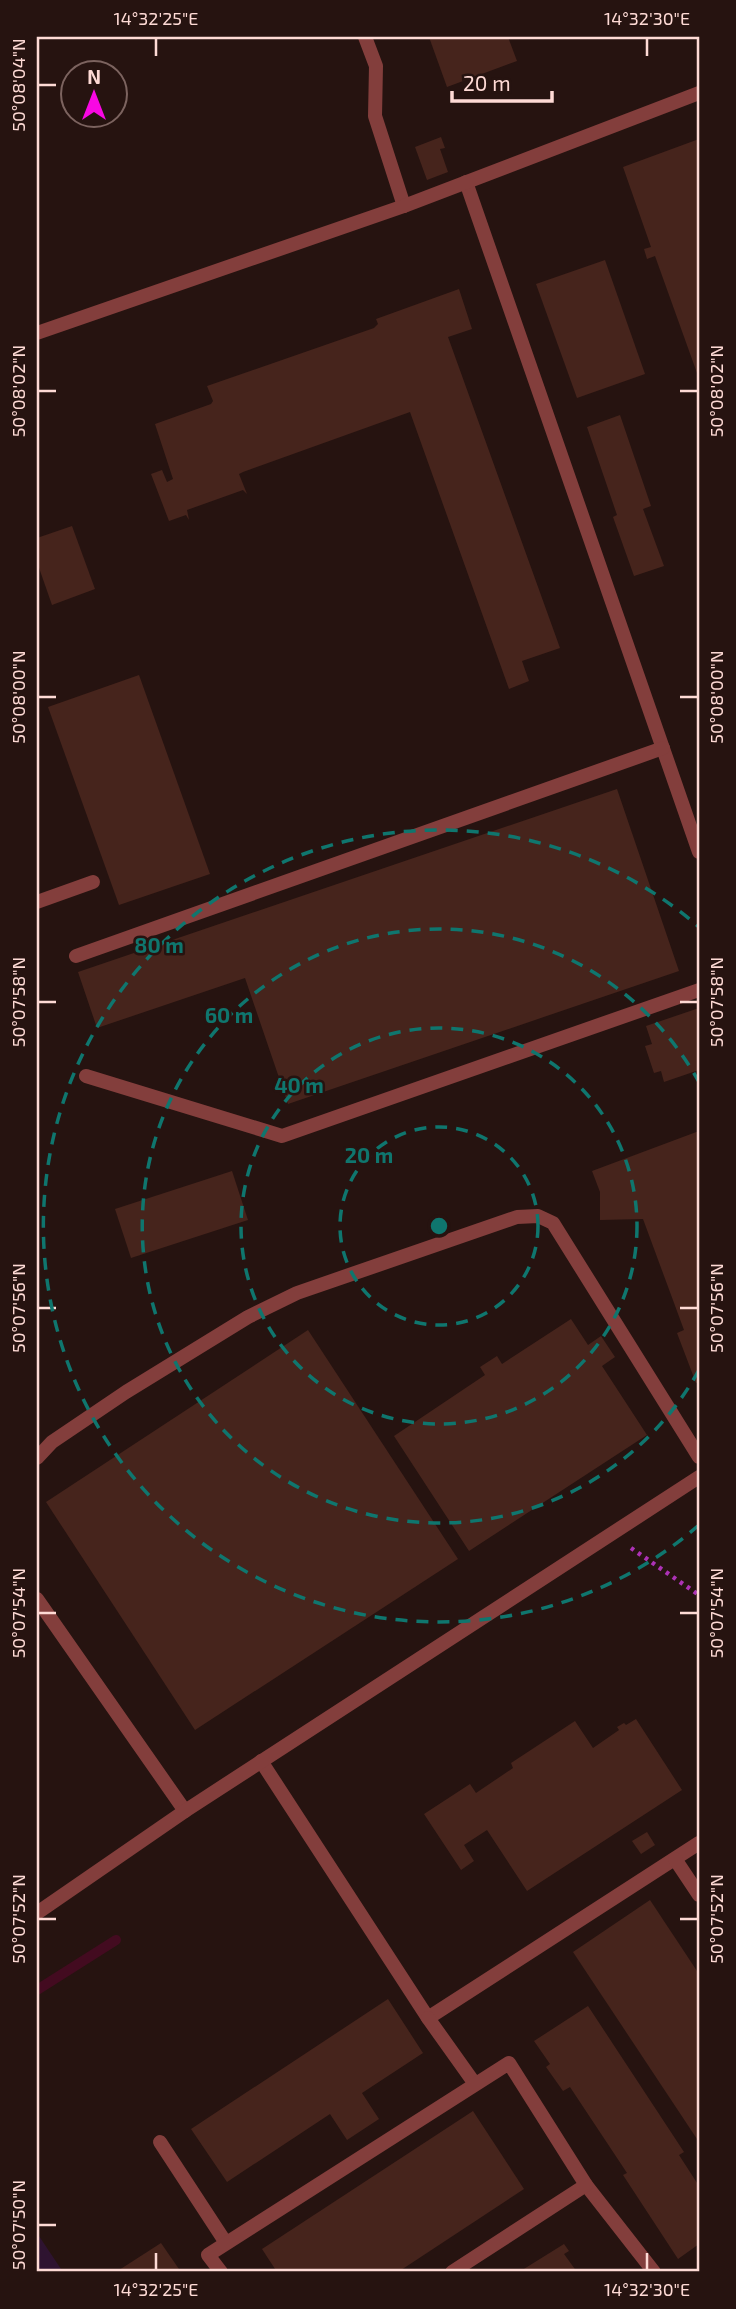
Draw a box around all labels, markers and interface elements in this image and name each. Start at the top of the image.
text: 14°32'25"E [114,7,198,29]
text: 14°32'30"E [604,7,690,29]
text: 50°08'04"N [7,38,29,132]
north arrow [60,60,130,130]
scale bar [452,60,552,104]
text: N [87,65,101,88]
text: 20 m [463,70,511,95]
text: 50°08'02"N [7,345,29,437]
text: 50°08'02"N [705,345,727,437]
text: 50°08'00"N [7,650,29,744]
text: 50°08'00"N [705,650,727,744]
text: 80 m [134,932,184,957]
text: 50°07'58"N [7,957,29,1047]
text: 50°07'58"N [705,957,727,1047]
text: 60 m [205,1002,253,1027]
text: 40 m [274,1072,324,1097]
text: 20 m [345,1142,393,1167]
centre of rings [427,1214,451,1238]
text: 50°07'56"N [7,1263,29,1353]
text: 50°07'56"N [705,1263,727,1353]
text: 50°07'54"N [7,1568,29,1658]
text: 50°07'54"N [705,1568,727,1658]
text: 50°07'52"N [7,1874,29,1964]
text: 50°07'52"N [705,1874,727,1964]
text: 50°07'50"N [7,2180,29,2270]
text: 14°32'25"E [114,2278,198,2300]
text: 14°32'30"E [604,2278,690,2300]

